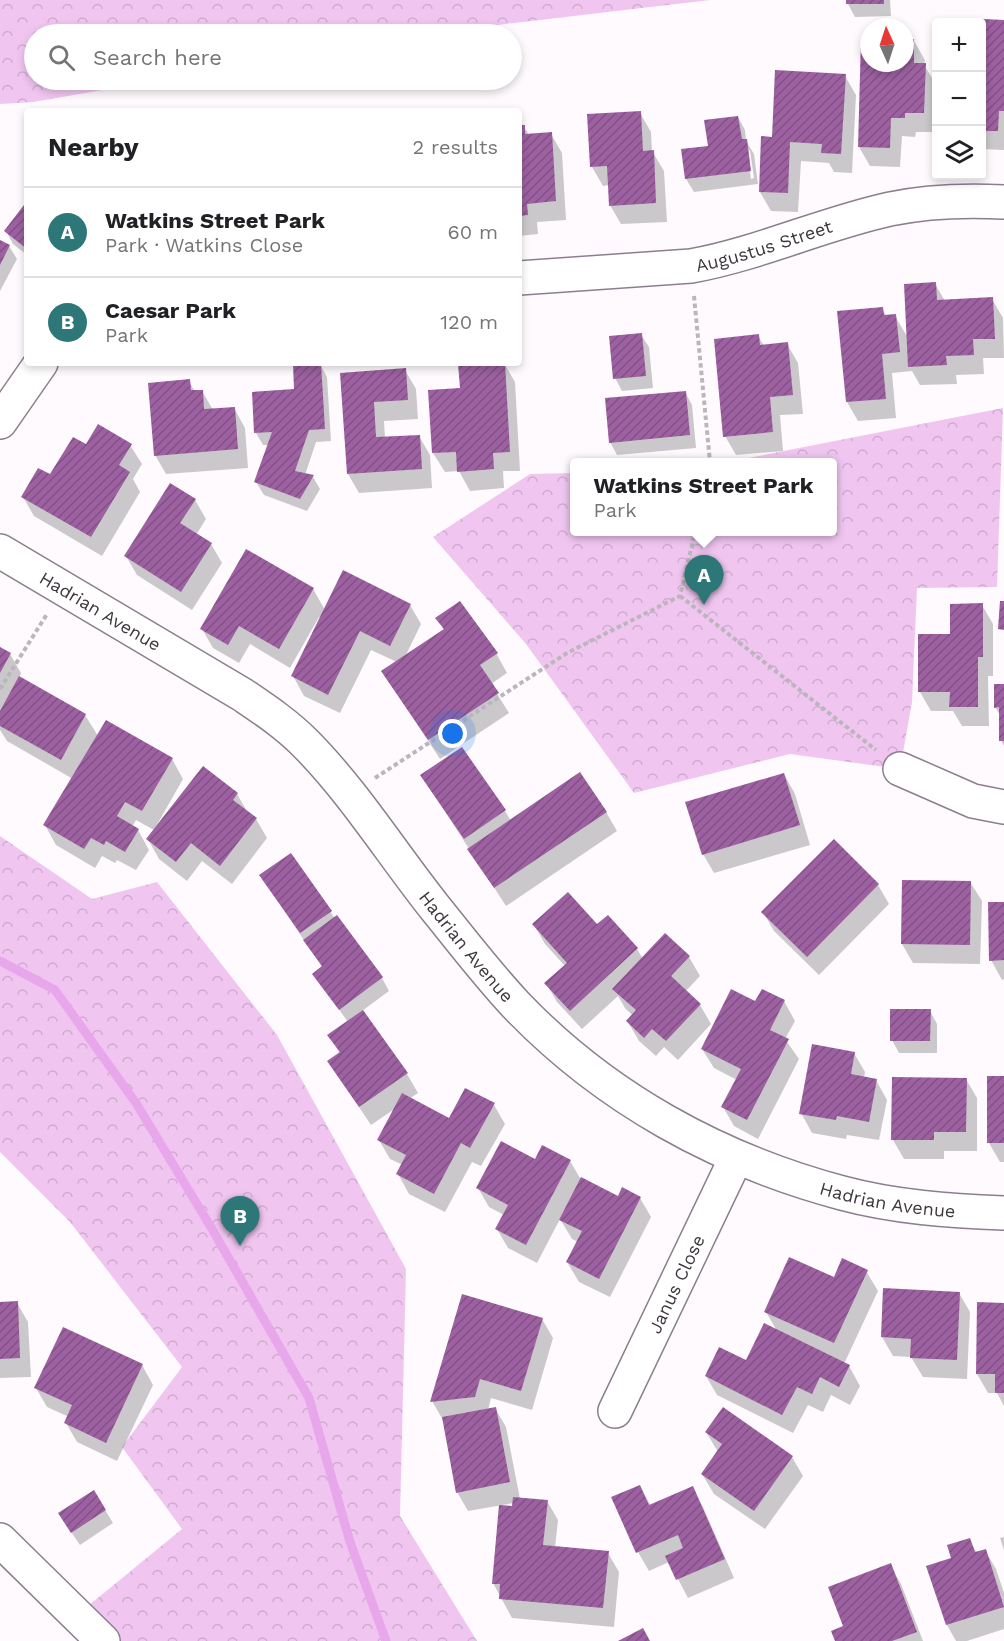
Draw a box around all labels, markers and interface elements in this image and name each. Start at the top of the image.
north arrow [860,18,914,72]
map controls [932,18,986,180]
button: + [932,18,986,72]
search box [24,24,522,90]
icon: search [45,41,78,74]
text: Search here [93,45,222,70]
button: − [932,72,986,126]
button: layers [932,126,986,180]
text: Nearby [48,132,139,162]
text: 2 results [413,135,498,159]
text: Watkins Street Park [105,208,325,233]
street label: Augustus Street [694,215,835,275]
text: A [61,220,74,244]
text: 60 m [448,220,498,244]
text: Park · Watkins Close [105,233,303,257]
text: Caesar Park [105,298,236,323]
text: B [61,310,74,334]
text: 120 m [440,310,498,334]
text: Park [105,323,148,347]
popup [570,458,837,536]
text: Watkins Street Park [594,473,813,498]
text: Park [594,498,637,522]
pin: A [684,556,724,605]
street label: Hadrian Avenue [36,567,165,655]
your location [438,719,467,748]
street label: Hadrian Avenue [415,887,518,1006]
street label: Hadrian Avenue [818,1177,956,1221]
pin: B [220,1196,260,1246]
street label: Janus Close [643,1231,708,1336]

